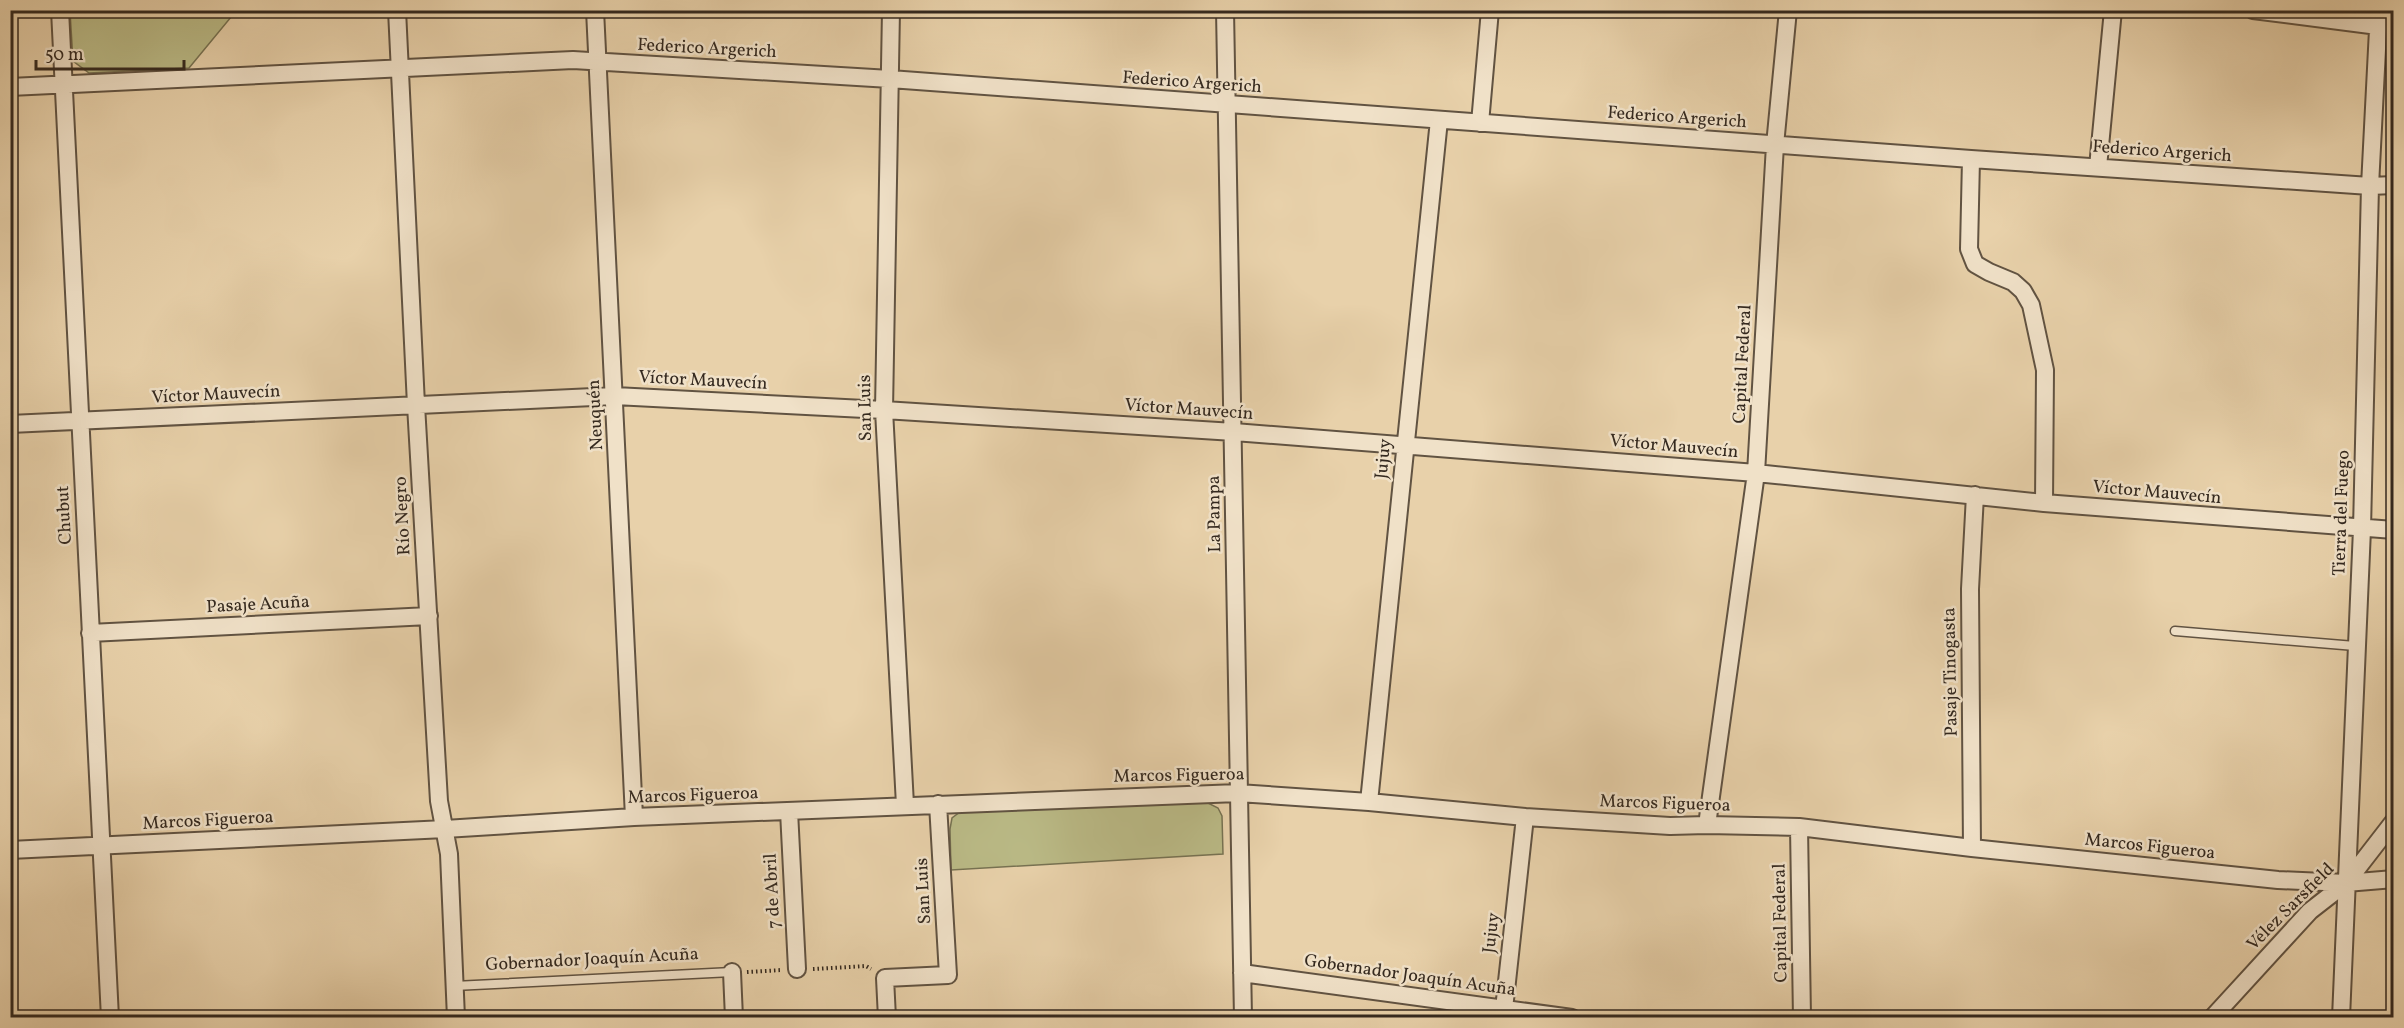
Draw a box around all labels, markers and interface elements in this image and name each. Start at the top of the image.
scale bar [36,33,184,71]
street label: Federico Argerich [637,33,778,65]
text: 50 m [45,43,84,68]
street label: Federico Argerich [1121,66,1263,100]
street label: Federico Argerich [1606,101,1748,135]
street label: Federico Argerich [2091,135,2233,169]
street label: Capital Federal [1727,304,1759,424]
street label: Víctor Mauvecín [638,365,768,397]
street label: San Luis [853,374,879,442]
street label: Neuquén [582,378,610,451]
street label: Víctor Mauvecín [151,379,281,411]
street label: Víctor Mauvecín [1124,393,1254,427]
street label: Víctor Mauvecín [1609,429,1740,465]
street label: Jujuy [1369,437,1399,480]
street label: Tierra del Fuego [2327,450,2357,576]
street label: La Pampa [1202,475,1228,553]
street label: Víctor Mauvecín [2092,475,2223,511]
street label: Río Negro [388,476,418,556]
street label: Chubut [51,485,79,545]
street label: Pasaje Acuña [206,590,310,620]
street label: Pasaje Tinogasta [1937,607,1965,737]
street label: Marcos Figueroa [1113,762,1245,790]
street label: Marcos Figueroa [627,781,759,811]
street label: Marcos Figueroa [1599,789,1731,819]
street label: Marcos Figueroa [142,805,274,837]
street label: Marcos Figueroa [2083,828,2217,866]
street label: 7 de Abril [759,853,787,929]
street label: San Luis [910,857,938,925]
street label: Vélez Sarsfield [2241,857,2341,957]
street label: Capital Federal [1767,863,1795,983]
street label: Jujuy [1477,911,1507,955]
street label: Gobernador Joaquín Acuña [485,942,699,978]
street label: Gobernador Joaquín Acuña [1303,949,1517,1003]

